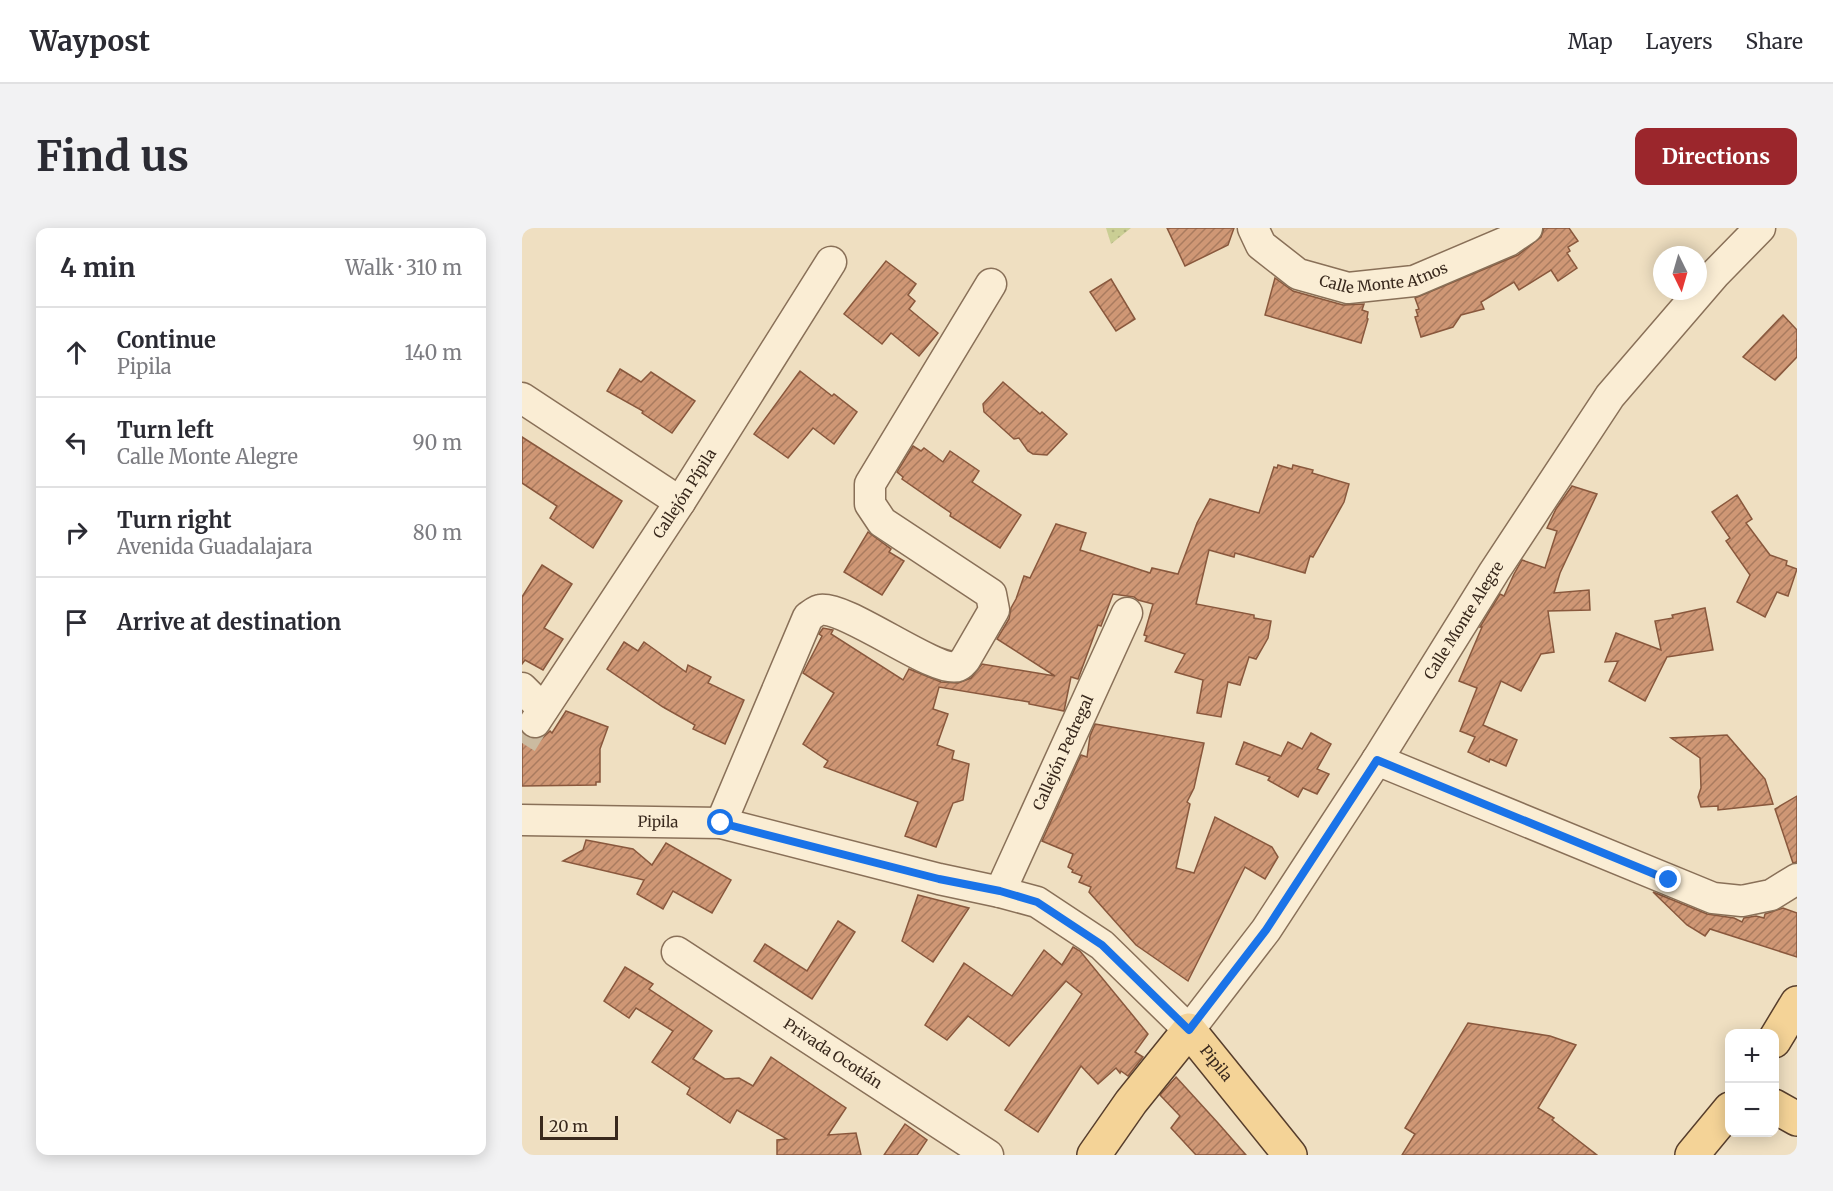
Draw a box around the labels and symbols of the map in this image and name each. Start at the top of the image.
north arrow [1653,246,1707,300]
street label: Calle Monte Atnos [1317,258,1450,297]
street label: Callejón Pípila [649,445,720,542]
street label: Calle Monte Alegre [1420,557,1508,683]
street label: Callejón Pedregal [1028,692,1098,813]
route start [707,809,733,835]
street label: Pipila [637,812,679,831]
route end [1655,866,1681,892]
street label: Privada Ocotlán [780,1014,886,1092]
street label: Pipila [1196,1041,1237,1085]
scale bar [540,1113,618,1140]

